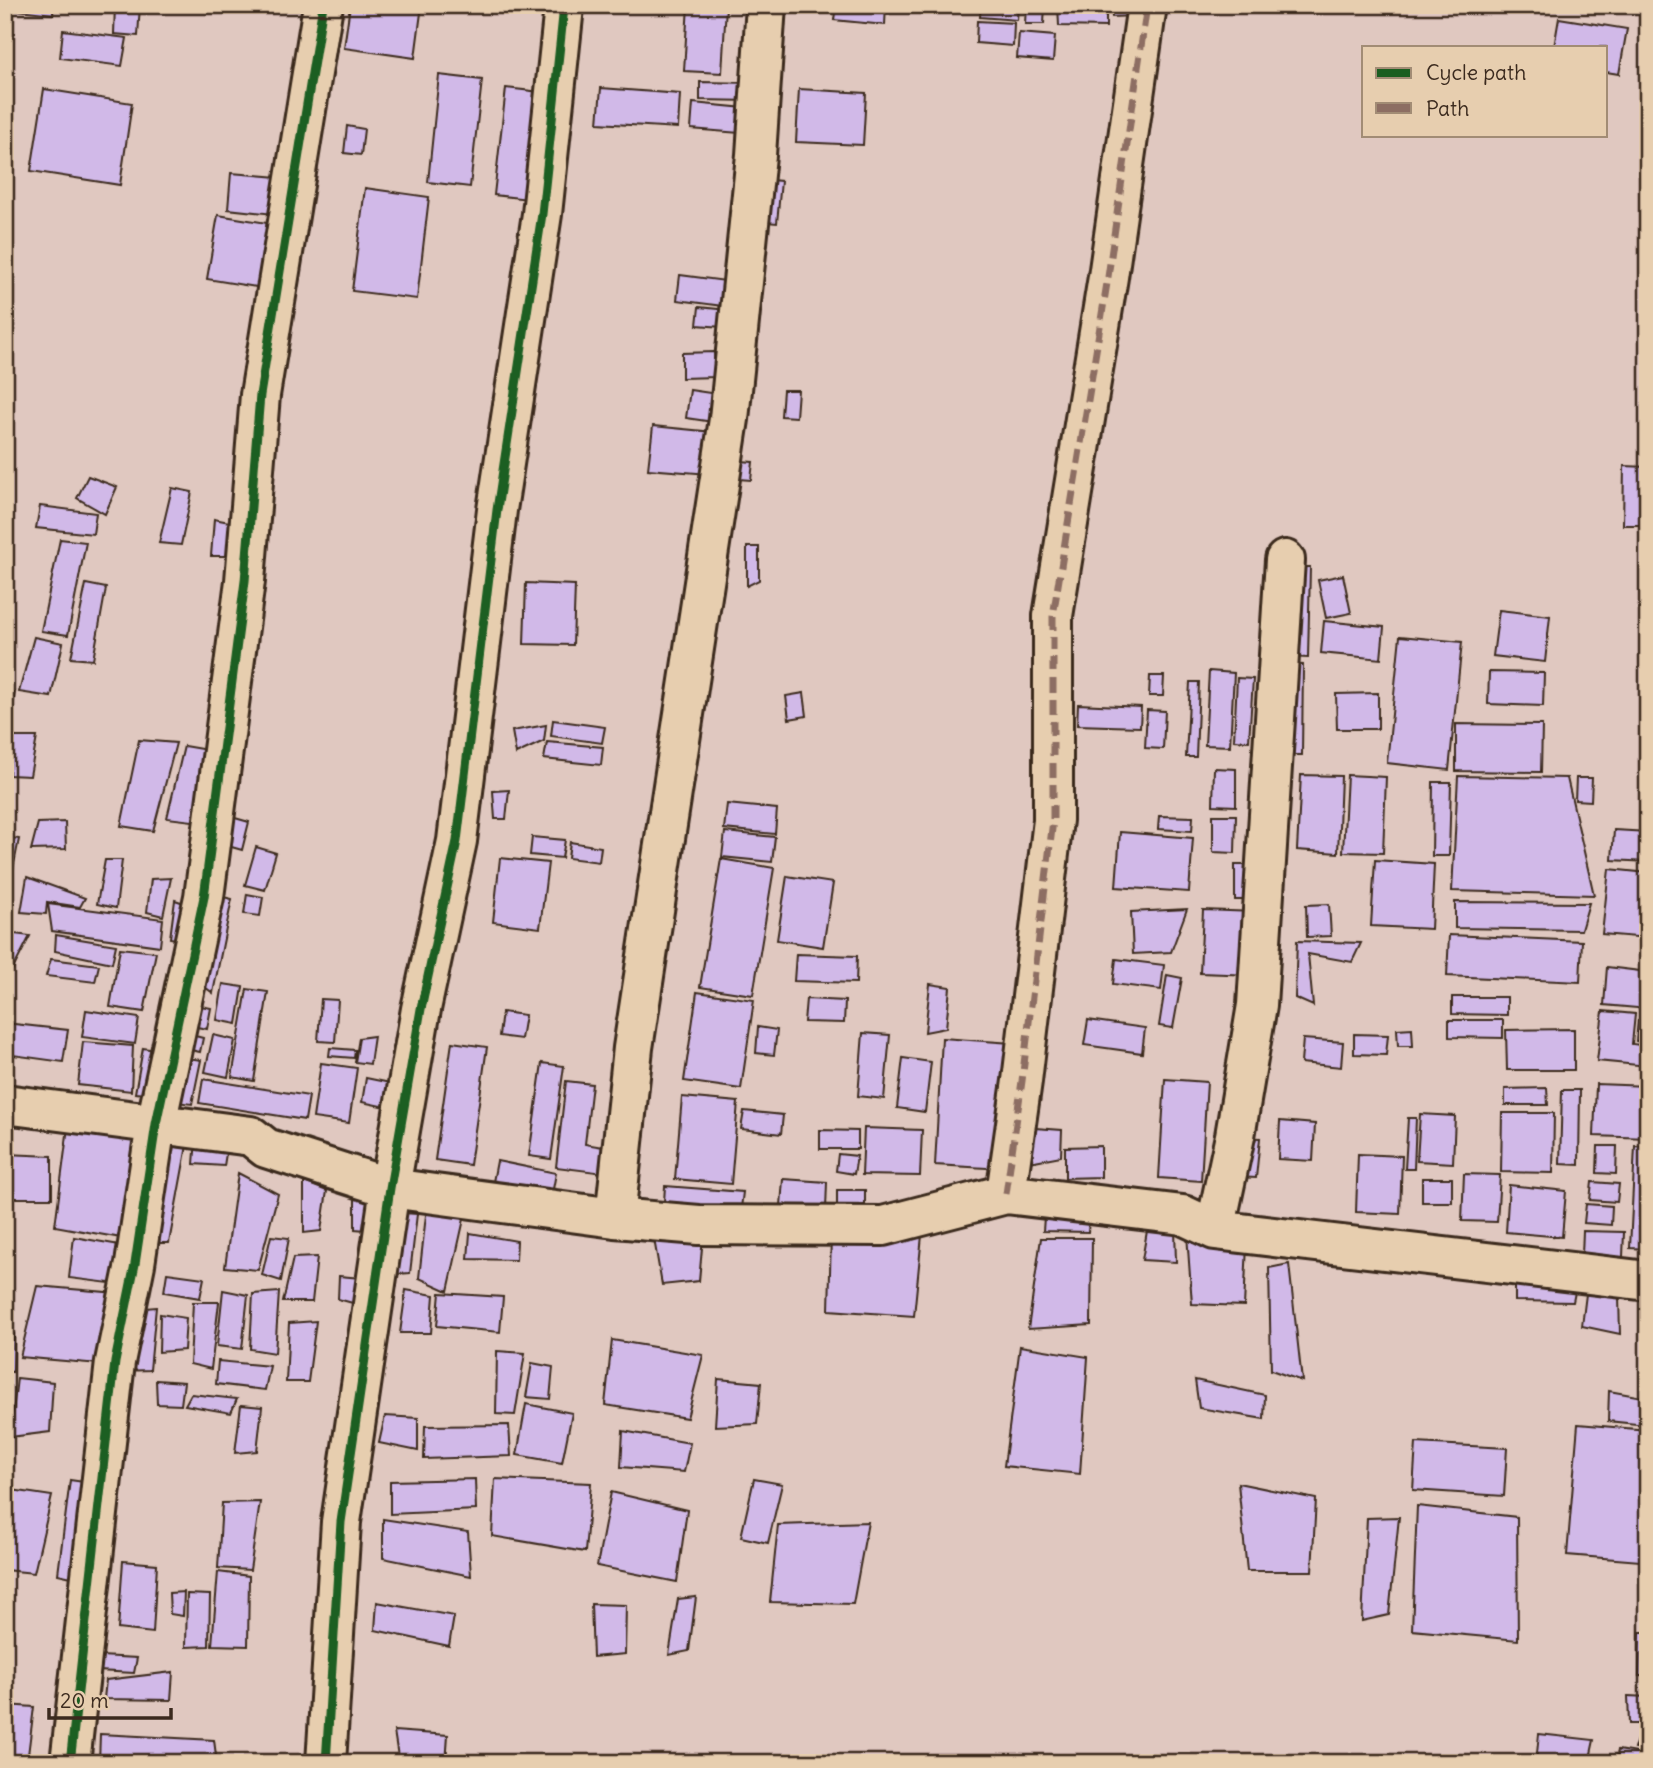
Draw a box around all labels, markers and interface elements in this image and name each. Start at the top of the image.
legend [1362,46,1608,136]
text: Cycle path [1426,59,1526,86]
text: Path [1426,95,1469,122]
scale bar [49,1677,172,1721]
text: 20 m [60,1687,109,1714]

